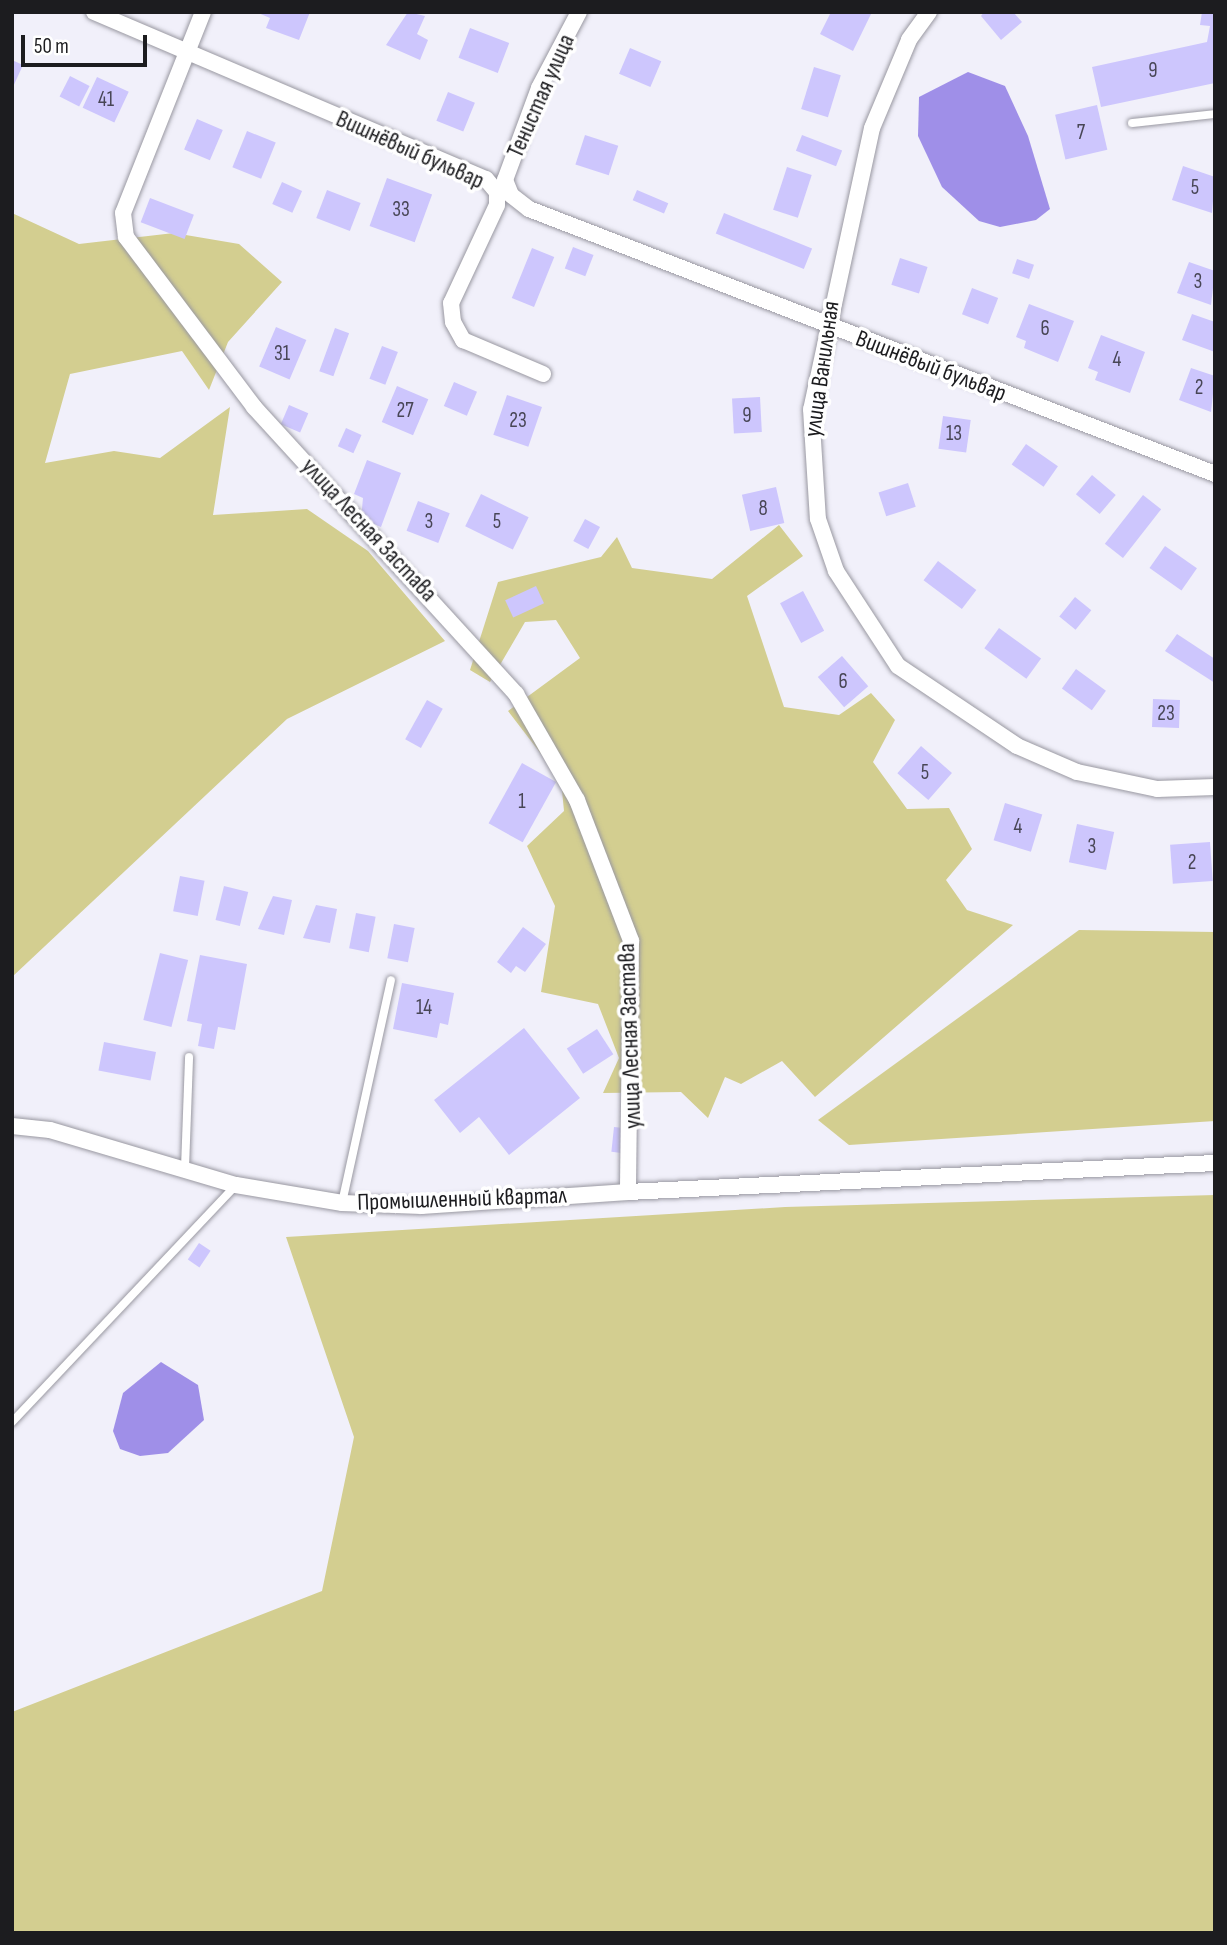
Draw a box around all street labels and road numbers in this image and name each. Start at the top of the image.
street label: Тенистая улица [501,30,581,162]
street label: Вишнёвый бульвар [332,105,488,195]
street label: улица Ванильная [798,299,846,439]
street label: Вишнёвый бульвар [852,324,1010,408]
street label: улица Лесная Застава [295,452,443,608]
street label: улица Лесная Застава [612,943,648,1129]
street label: Промышленный квартал [357,1181,567,1217]

